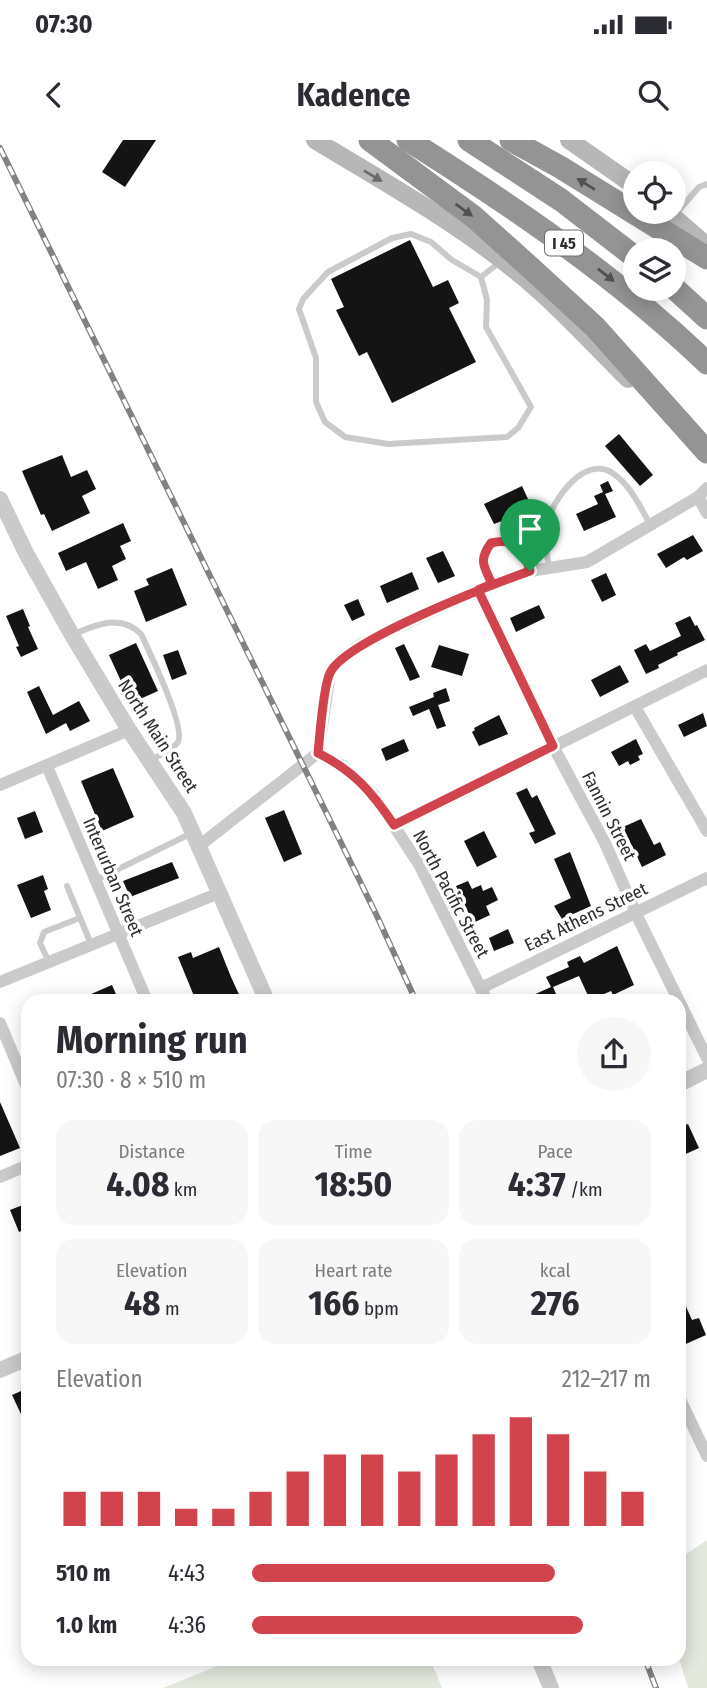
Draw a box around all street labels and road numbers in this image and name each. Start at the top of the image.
road number: I 45 [545,230,583,256]
street label: North Main Street [113,675,203,797]
street label: Fannin Street [577,768,641,864]
street label: Interurban Street [78,814,148,940]
street label: North Pacific Street [408,826,494,962]
street label: East Athens Street [521,878,651,956]

